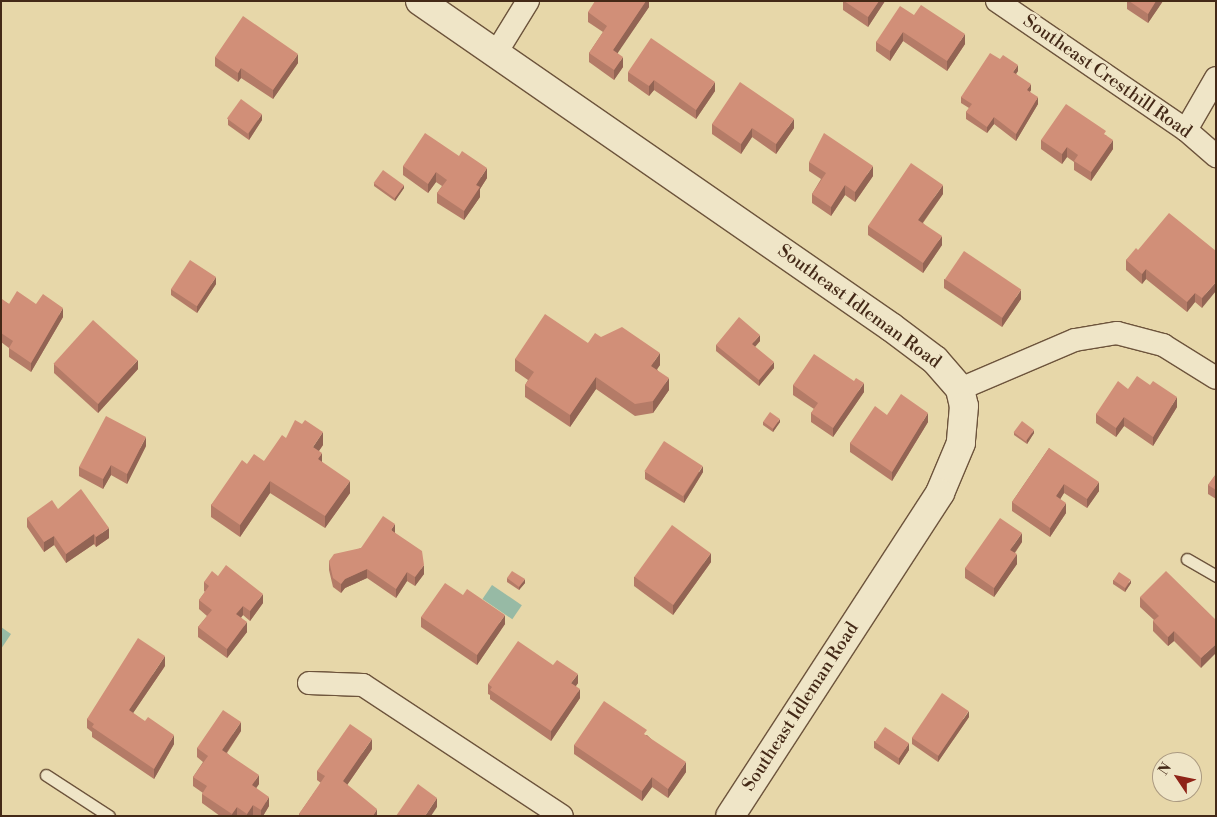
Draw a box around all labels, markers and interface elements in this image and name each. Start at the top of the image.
street label: Southeast Cresthill Road [1019,11,1195,143]
street label: Southeast Idleman Road [773,240,945,374]
street label: Southeast Idleman Road [738,619,864,795]
north arrow [1152,752,1202,802]
text: N [1155,760,1176,779]

